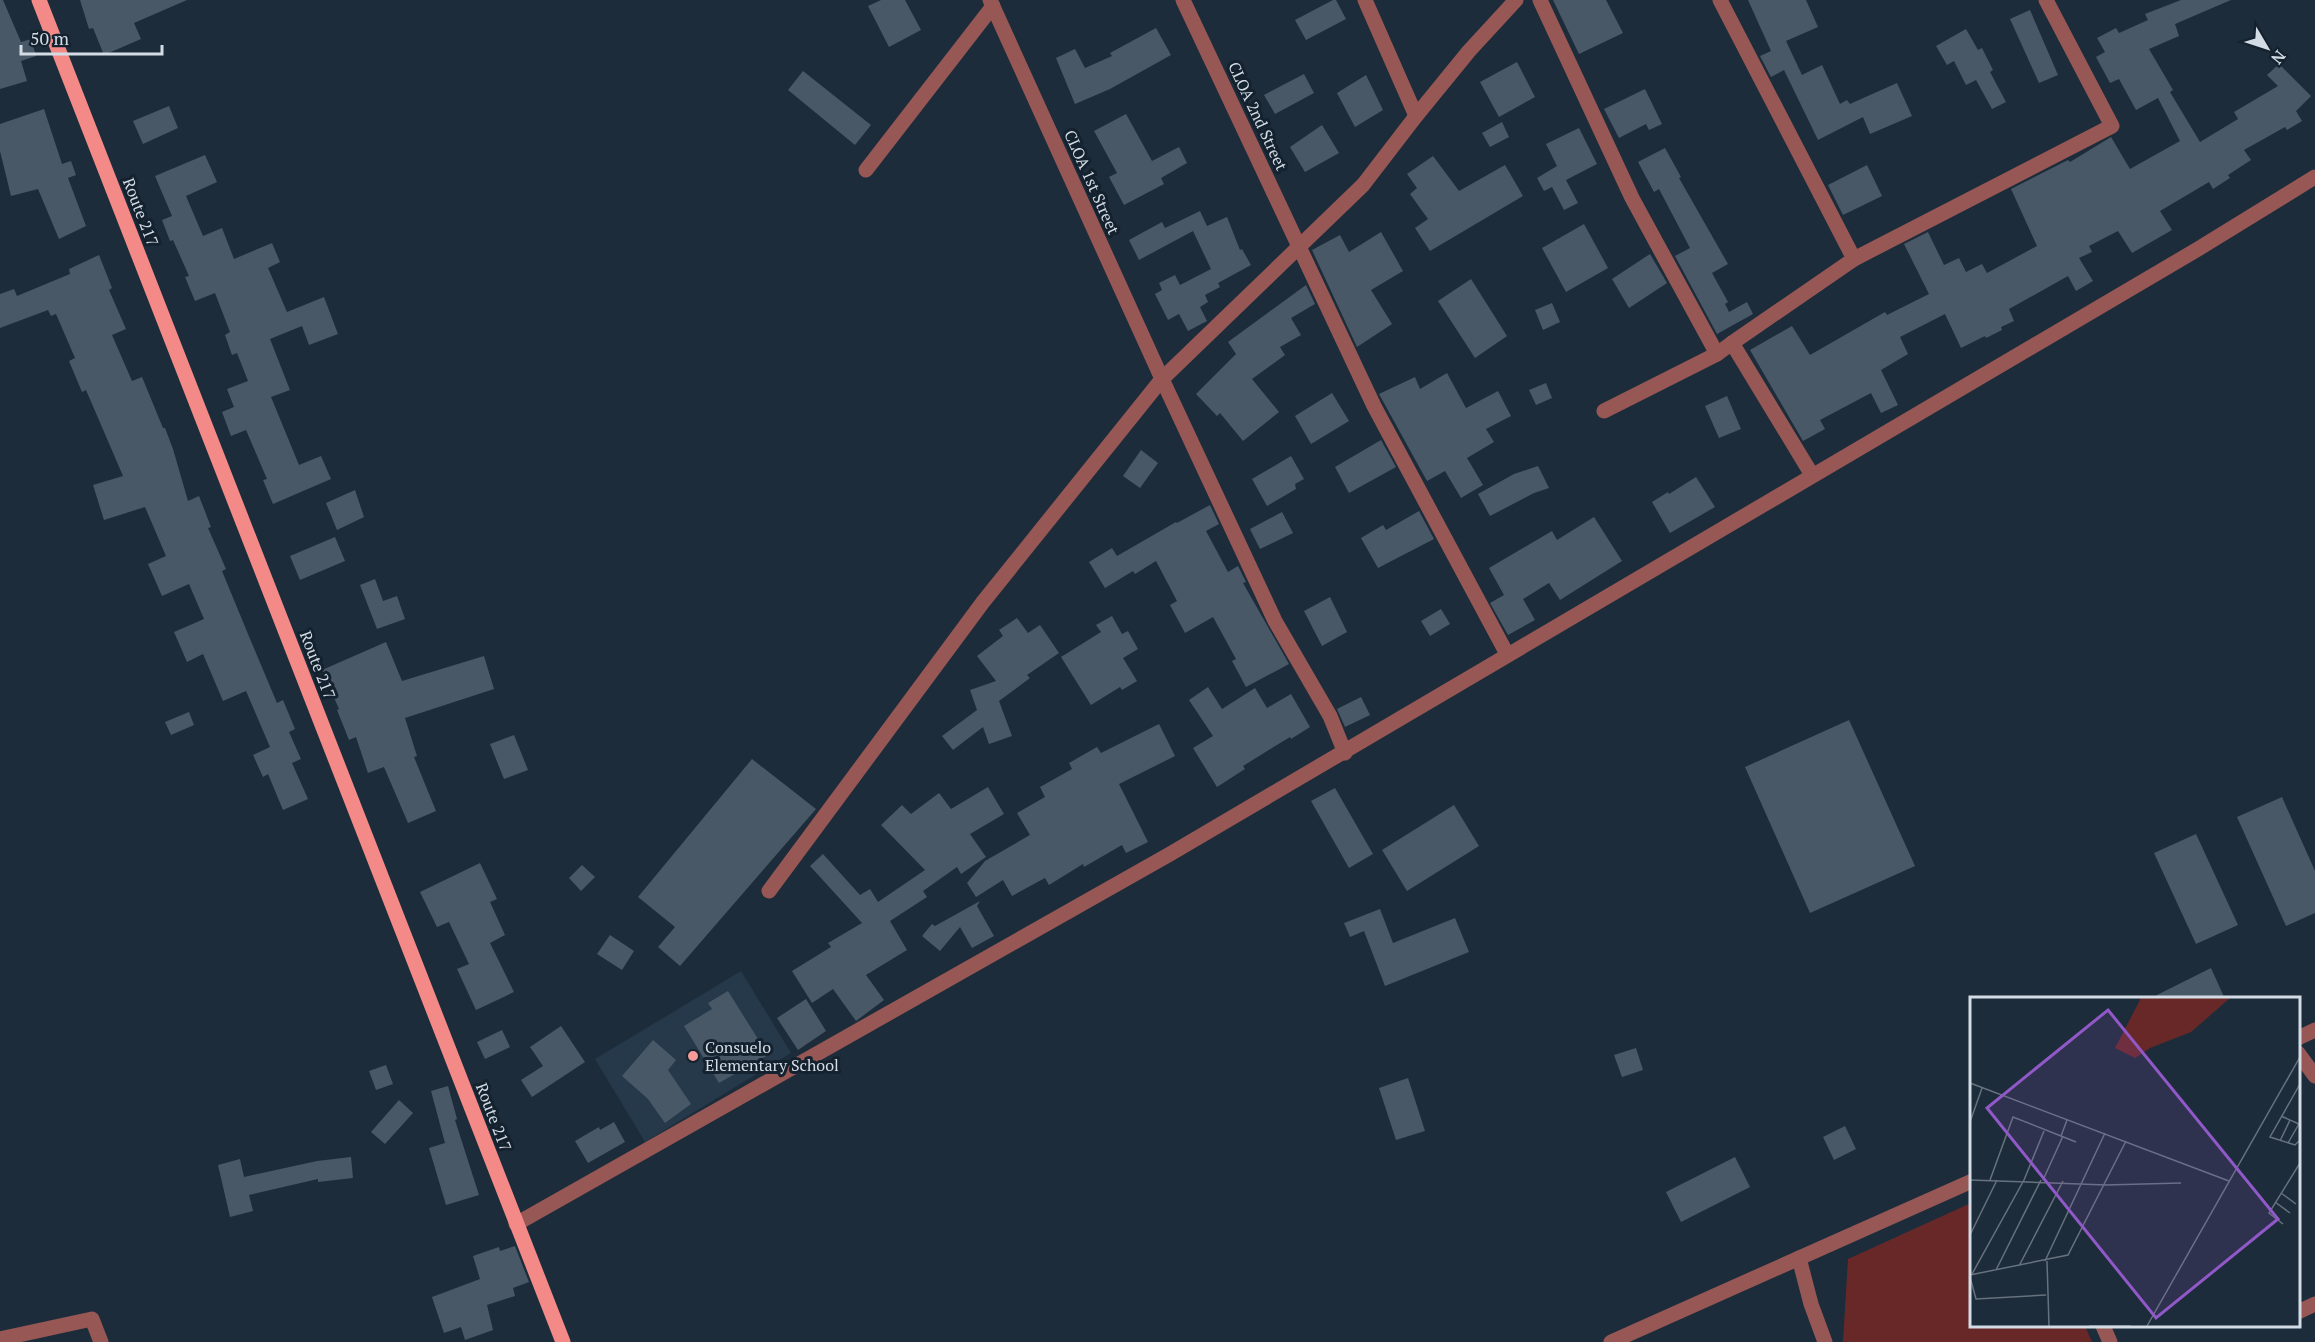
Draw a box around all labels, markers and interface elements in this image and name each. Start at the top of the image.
scale bar [21,18,162,56]
north arrow [2237,18,2297,78]
text: 50 m [30,26,70,50]
text: N [2266,46,2291,69]
street label: CLOA 2nd Street [1223,58,1293,174]
street label: CLOA 1st Street [1059,126,1125,238]
street label: Route 217 [118,175,164,249]
street label: Route 217 [295,628,341,702]
inset map [1970,997,2300,1327]
place label: Consuelo Elementary School [705,1036,839,1076]
marker: Consuelo Elementary School [686,1049,700,1063]
street label: Route 217 [471,1080,517,1154]

